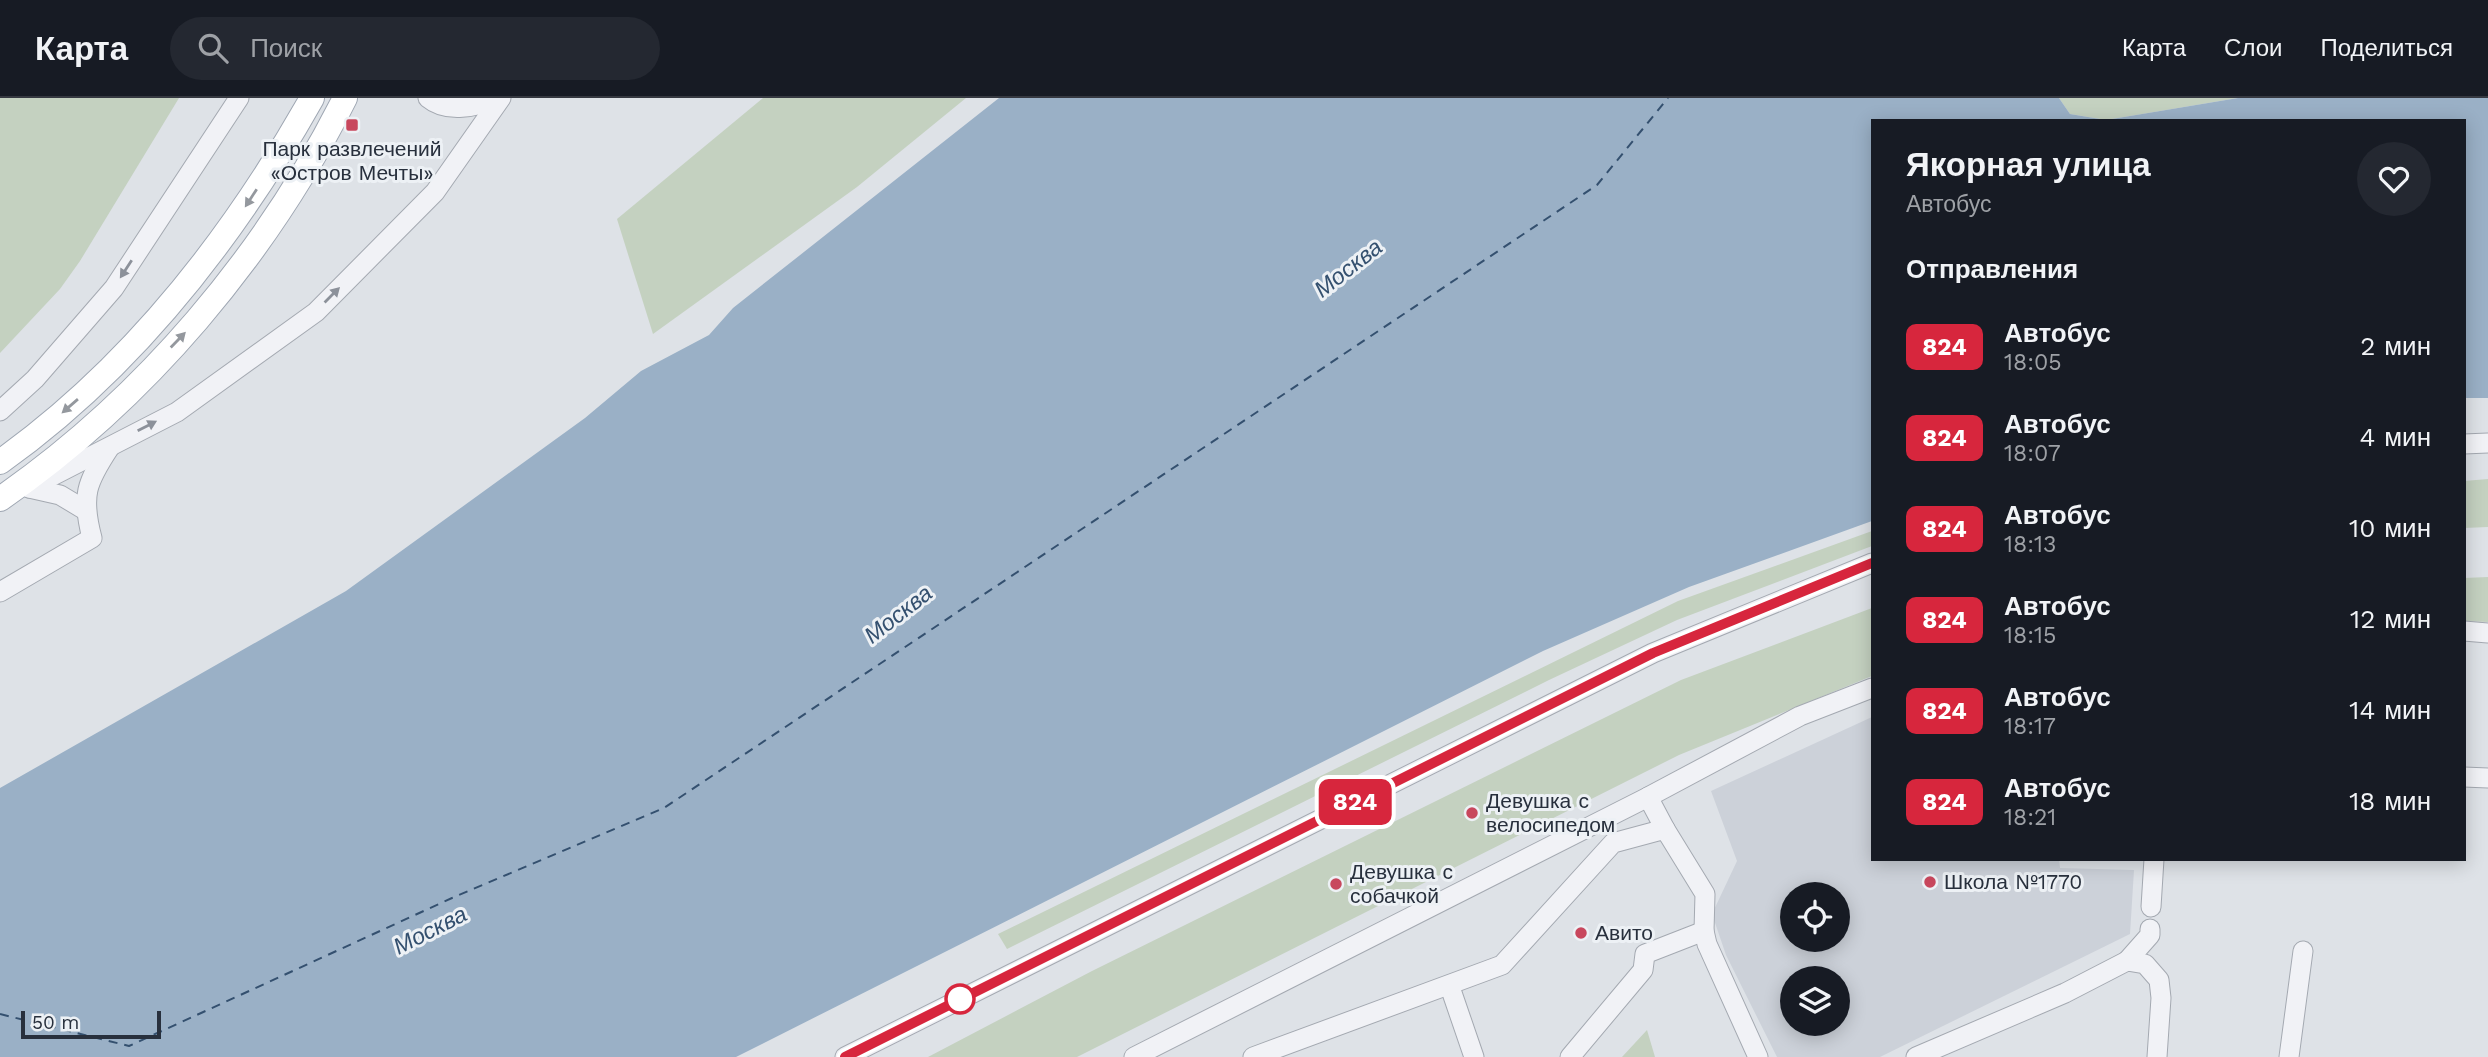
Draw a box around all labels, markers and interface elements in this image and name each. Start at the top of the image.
search box [170,17,660,80]
text: Карта [35,29,128,68]
icon: search [194,29,232,67]
text: Поиск [250,33,322,63]
text: Карта [2122,34,2186,62]
text: Слои [2224,34,2282,62]
text: Поделиться [2320,34,2453,62]
marker: Парк развлечений «Остров Мечты» [344,117,360,133]
place label: Парк развлечений «Остров Мечты» [262,136,442,185]
button: heart [2357,142,2431,216]
text: Якорная улица [1906,145,2151,184]
one-way arrow [244,189,258,207]
text: Автобус [1906,191,1992,218]
water label: Москва [1309,234,1388,303]
text: Отправления [1906,254,2078,284]
one-way arrow [120,260,133,279]
one-way arrow [324,287,341,304]
text: Автобус [2004,318,2111,348]
text: 2 мин [2360,331,2431,361]
one-way arrow [170,332,186,349]
text: 824 [1922,333,1967,361]
text: 18:05 [2004,349,2062,376]
one-way arrow [61,398,78,413]
text: Автобус [2004,409,2111,439]
one-way arrow [137,421,157,432]
text: 4 мин [2359,422,2431,452]
text: 824 [1922,424,1967,452]
text: 18:07 [2004,440,2061,467]
text: Автобус [2004,500,2111,530]
text: 10 мин [2349,513,2431,543]
text: 824 [1922,515,1967,543]
text: 18:13 [2004,531,2056,558]
water label: Москва [859,580,938,649]
text: Автобус [2004,591,2111,621]
text: 12 мин [2350,604,2431,634]
text: 824 [1922,606,1967,634]
text: 18:15 [2004,622,2056,649]
text: Автобус [2004,682,2111,712]
text: 14 мин [2349,695,2431,725]
text: 824 [1922,697,1967,725]
text: 18:17 [2004,713,2056,740]
text: Автобус [2004,773,2111,803]
line badge: 824 [1315,779,1395,825]
text: 18 мин [2349,786,2431,816]
text: 824 [1333,788,1377,816]
place label: Девушка с велосипедом [1486,788,1615,837]
text: 824 [1922,788,1967,816]
text: 18:21 [2004,804,2056,831]
marker: Девушка с велосипедом [1464,805,1480,821]
place label: Девушка с собачкой [1350,859,1453,908]
place label: Школа №1770 [1944,869,2082,894]
marker: Школа №1770 [1922,874,1938,890]
marker: Девушка с собачкой [1328,876,1344,892]
map controls [1780,882,1850,1036]
button: locate [1780,882,1850,952]
water label: Москва [389,901,471,960]
place label: Авито [1595,920,1653,945]
marker: Авито [1573,925,1589,941]
button: layers [1780,966,1850,1036]
unlabelled marker [945,984,975,1014]
scale bar [21,1008,161,1040]
text: 50 m [32,1011,79,1034]

